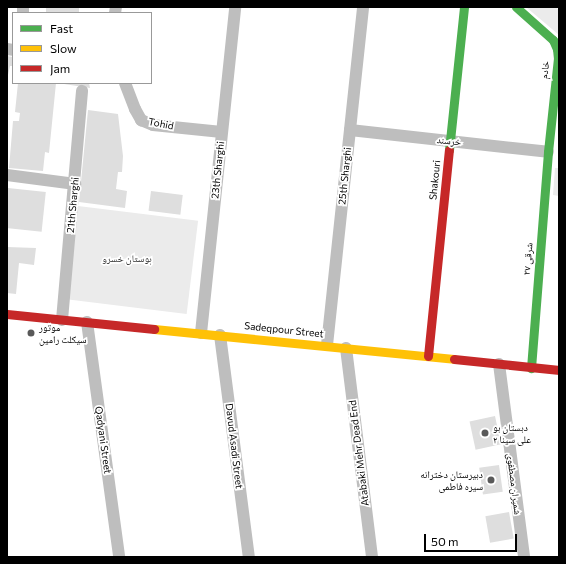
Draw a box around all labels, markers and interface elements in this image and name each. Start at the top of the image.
legend [12,12,152,84]
text: Fast [50,21,73,35]
text: Slow [50,41,77,55]
street label: خادم [538,60,552,80]
text: Jam [50,61,70,75]
street label: Tohid [147,116,175,132]
street label: خرسند [436,134,462,148]
street label: 23th Sharghi [209,141,227,199]
street label: 25th Sharghi [336,147,354,205]
street label: Shakouri [427,159,443,201]
street label: 21th Sharghi [65,177,81,233]
street label: ۲۷ شرقی [521,242,535,276]
park label: بوستان خسرو [102,253,152,265]
street label: Sadeqpour Street [244,320,324,340]
place label: موتور سیکلت رامین [39,321,87,344]
marker: موتور سیکلت رامین [26,328,36,338]
street label: Atabaki Mehr Dead End [347,399,371,507]
street label: Davud Asadi Street [223,403,245,489]
street label: Qadyani Street [92,406,114,474]
place label: دبستان بو علی سینا ۲ [493,421,531,444]
marker: دبستان بو علی سینا ۲ [480,428,490,438]
street label: شمیران مصطفوی [504,453,524,515]
place label: دبیرستان دخترانه سیره فاطمی [420,468,483,492]
marker: دبیرستان دخترانه سیره فاطمی [486,475,496,485]
scale bar [426,526,519,552]
text: 50 m [431,534,459,548]

